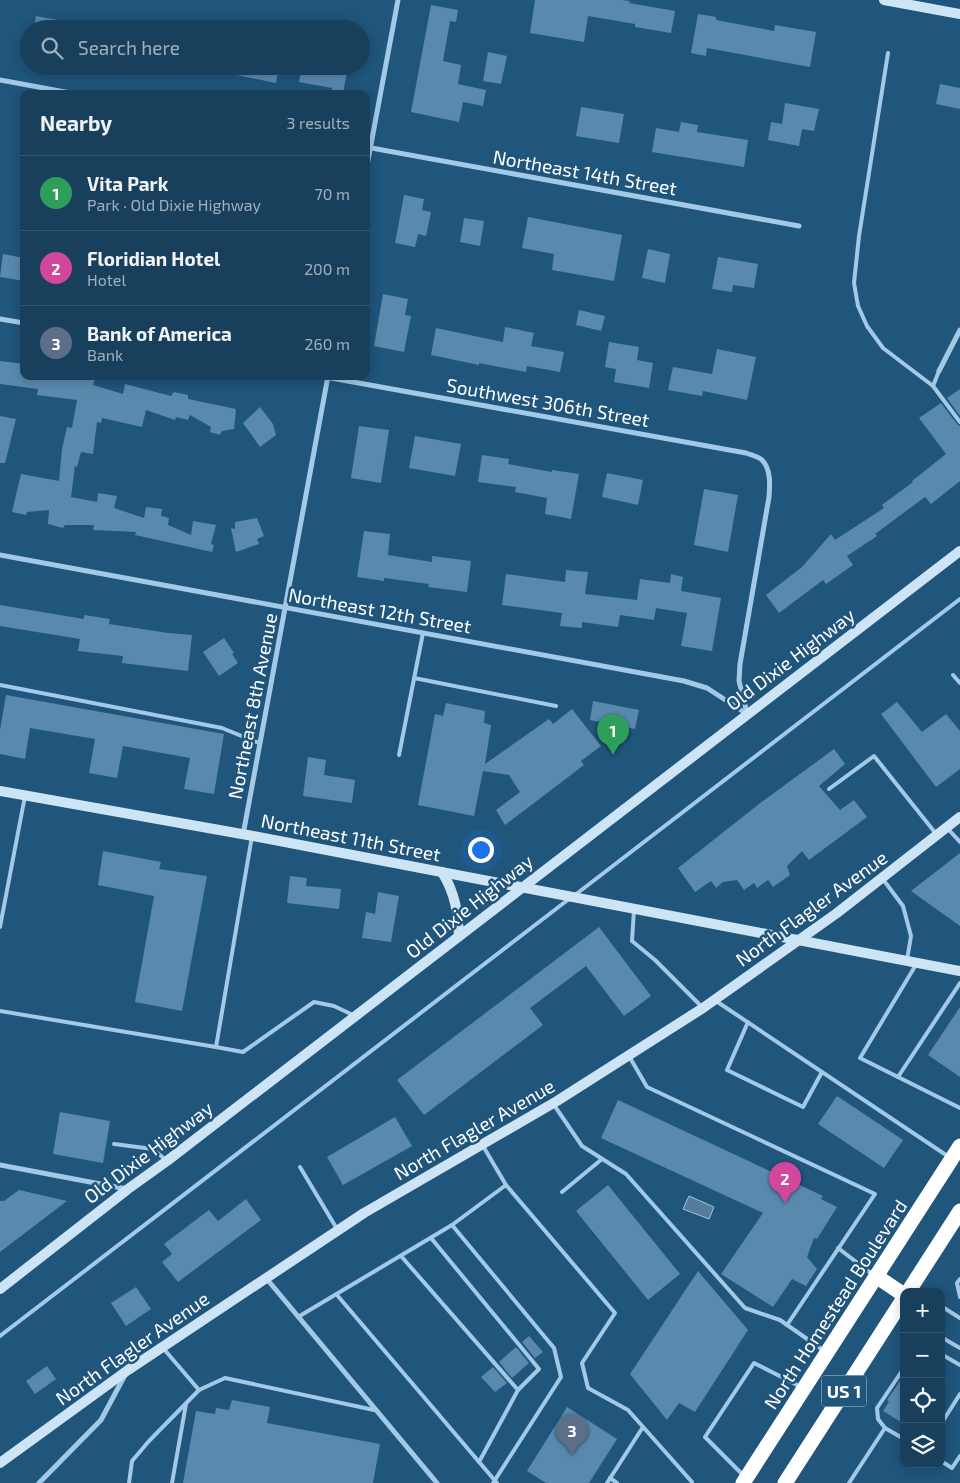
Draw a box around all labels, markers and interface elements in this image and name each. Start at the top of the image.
search box [20,20,370,75]
icon: search [38,34,66,62]
text: Search here [78,36,180,59]
text: Nearby [40,110,112,135]
text: 3 results [287,113,350,132]
street label: Northeast 14th Street [491,144,679,200]
text: Vita Park [87,172,168,195]
text: 1 [53,184,59,203]
text: 70 m [315,184,350,203]
text: Park · Old Dixie Highway [87,195,261,214]
text: Floridian Hotel [87,247,220,270]
text: 2 [51,259,61,278]
text: 200 m [304,259,350,278]
text: Hotel [87,270,126,289]
text: Bank of America [87,322,232,345]
text: 3 [51,334,61,353]
text: 260 m [305,334,350,353]
text: Bank [87,345,123,364]
street label: Southwest 306th Street [445,373,651,431]
street label: Northeast 12th Street [287,583,473,637]
street label: Old Dixie Highway [721,603,859,715]
street label: Northeast 8th Avenue [223,611,281,801]
pin: 1 [597,714,629,755]
street label: Northeast 11th Street [259,808,443,866]
your location [468,837,494,863]
street label: North Flagler Avenue [731,845,891,971]
street label: Old Dixie Highway [401,849,537,963]
street label: North Flagler Avenue [390,1074,558,1184]
street label: Old Dixie Highway [79,1096,217,1208]
pin: 2 [769,1162,801,1203]
street label: North Homestead Boulevard [759,1195,911,1413]
street label: North Flagler Avenue [51,1286,213,1410]
map controls [900,1288,945,1468]
button: + [900,1288,945,1333]
button: − [900,1333,945,1378]
road number: US 1 [822,1375,866,1406]
button: locate [900,1378,945,1423]
pin: 3 [556,1414,588,1455]
button: layers [900,1423,945,1468]

